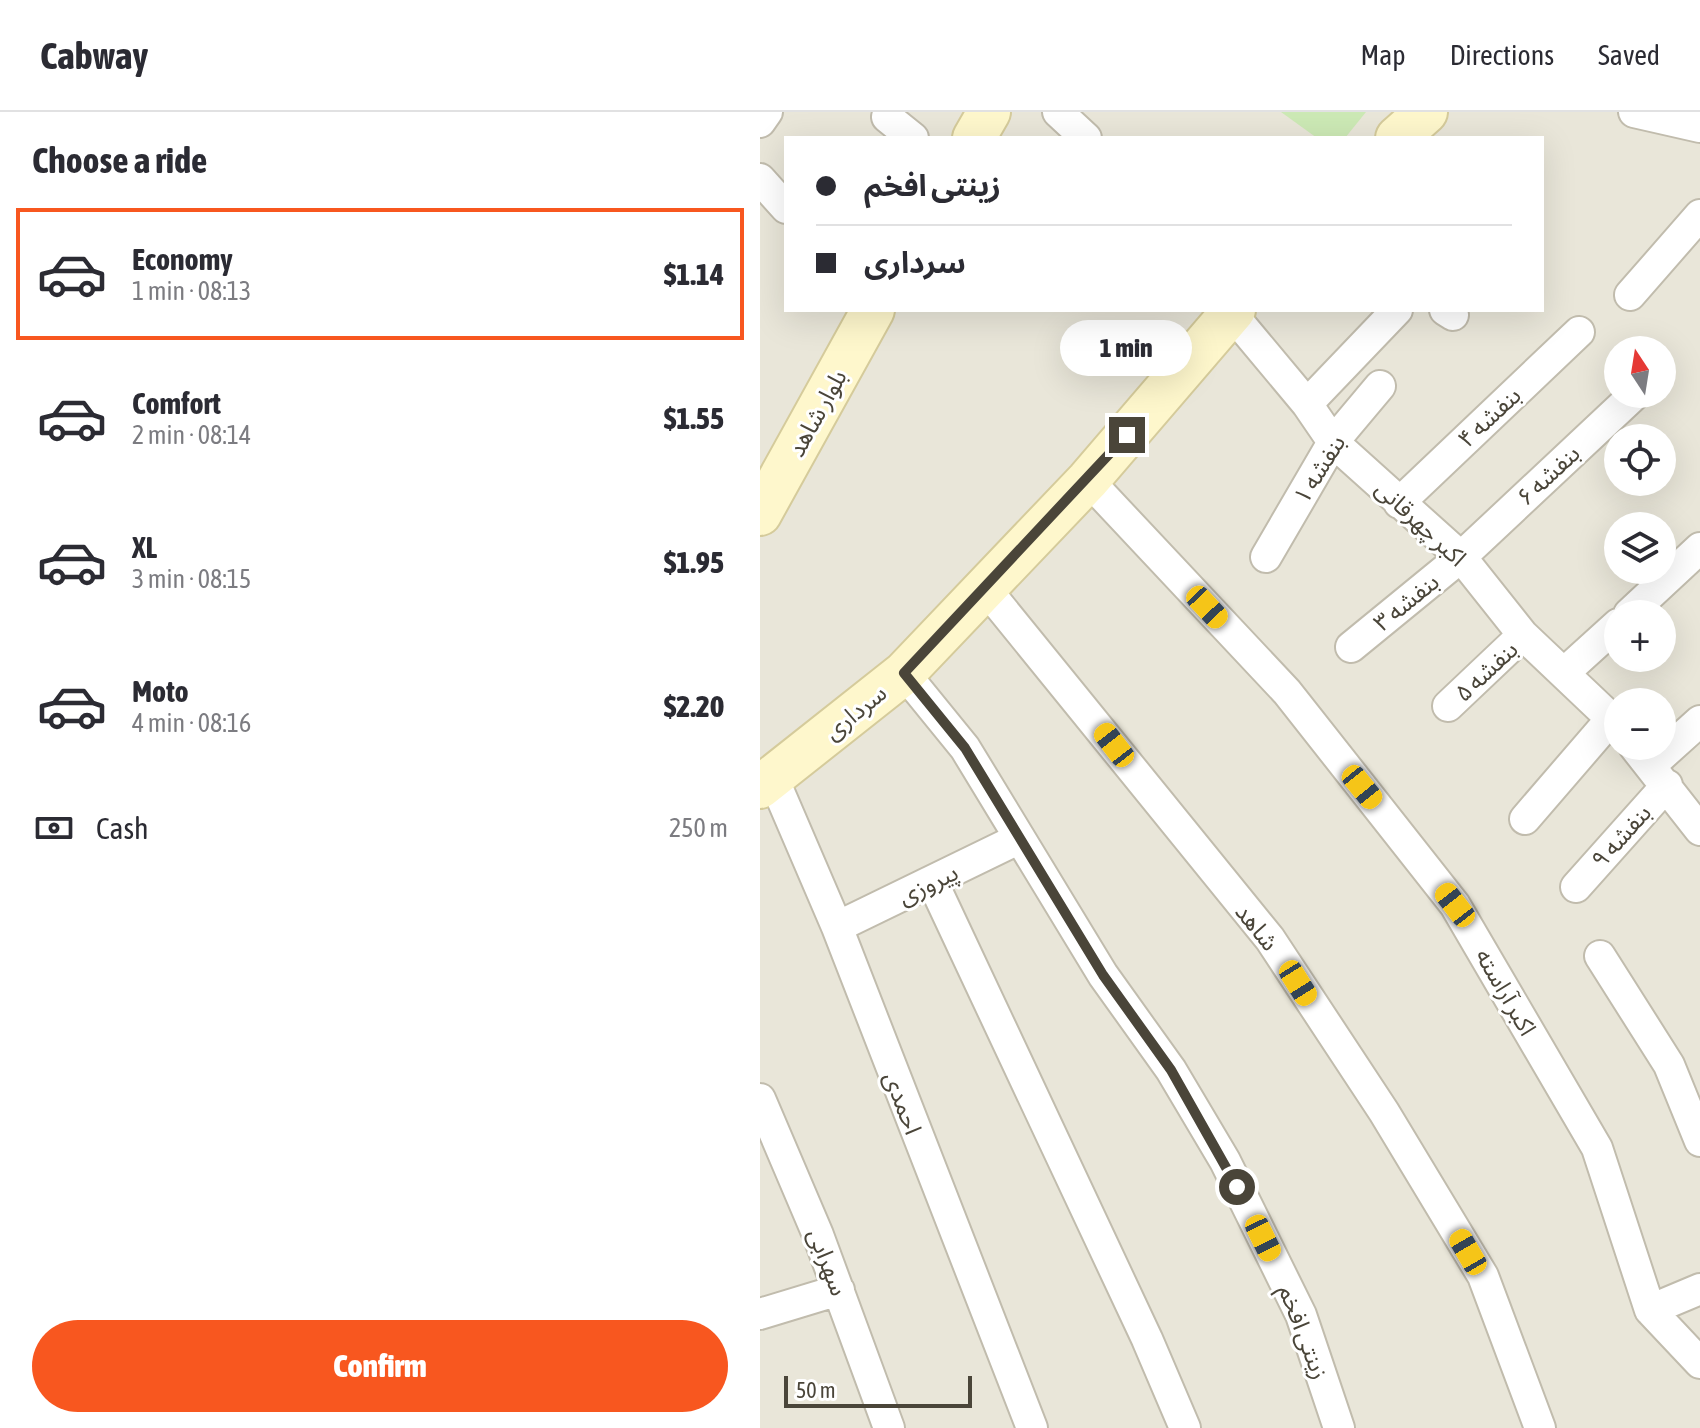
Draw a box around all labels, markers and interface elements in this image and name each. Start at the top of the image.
text: Cabway [40,34,148,77]
text: Map [1361,39,1406,71]
text: Directions [1450,39,1554,71]
text: Saved [1598,39,1660,71]
text: Choose a ride [32,139,207,181]
text: زینتی افخم [864,168,1001,202]
icon: car [36,238,108,310]
text: Economy [132,242,233,276]
text: سرداری [864,245,966,279]
text: $1.14 [664,257,724,291]
text: 1 min · 08:13 [132,276,251,306]
callout: 1 min [1061,319,1193,375]
text: 1 min [1099,333,1153,363]
north arrow [1604,336,1676,408]
map controls [1604,336,1676,760]
street label: بلوار شاهد [782,365,853,462]
street label: بنفشه ۴ [1452,381,1526,453]
icon: car [36,382,108,454]
text: Comfort [132,386,221,420]
text: $1.55 [664,401,724,435]
route end [1109,417,1145,453]
text: 2 min · 08:14 [132,420,251,450]
button: locate [1604,424,1676,496]
street label: بنفشه ۱ [1288,430,1351,508]
street label: بنفشه ۶ [1511,439,1585,511]
street label: اکبر چهرقانی [1369,474,1472,573]
button: layers [1604,512,1676,584]
icon: car [36,526,108,598]
text: XL [132,530,157,564]
text: $1.95 [664,545,724,579]
text: 3 min · 08:15 [132,564,251,594]
street label: بنفشه ۳ [1368,568,1444,636]
car [1182,581,1232,633]
button: + [1604,600,1676,672]
street label: بنفشه ۵ [1449,635,1523,707]
icon: car [36,670,108,742]
text: Moto [132,674,189,708]
street label: سرداری [819,679,892,746]
button: − [1604,688,1676,760]
text: $2.20 [664,689,724,723]
text: 4 min · 08:16 [132,708,251,738]
car [1090,719,1138,771]
car [1338,761,1386,813]
street label: بنفشه ۹ [1586,799,1656,873]
icon: cash [32,806,76,850]
text: Cash [96,811,149,845]
text: 250 m [669,813,728,843]
street label: پیروزی [894,858,963,912]
car [1431,879,1479,931]
street label: شاهد [1230,898,1284,956]
street label: اکبر آراسته [1470,944,1542,1041]
car [1275,956,1321,1010]
street label: احمدی [878,1068,927,1138]
route start [1219,1169,1255,1205]
car [1242,1211,1284,1265]
street label: سهرابی [802,1225,853,1300]
car [1446,1225,1490,1279]
street label: زینتی افخم [1270,1281,1334,1384]
button: Confirm [32,1320,728,1412]
scale bar [784,1372,972,1408]
text: 50 m [796,1377,836,1403]

